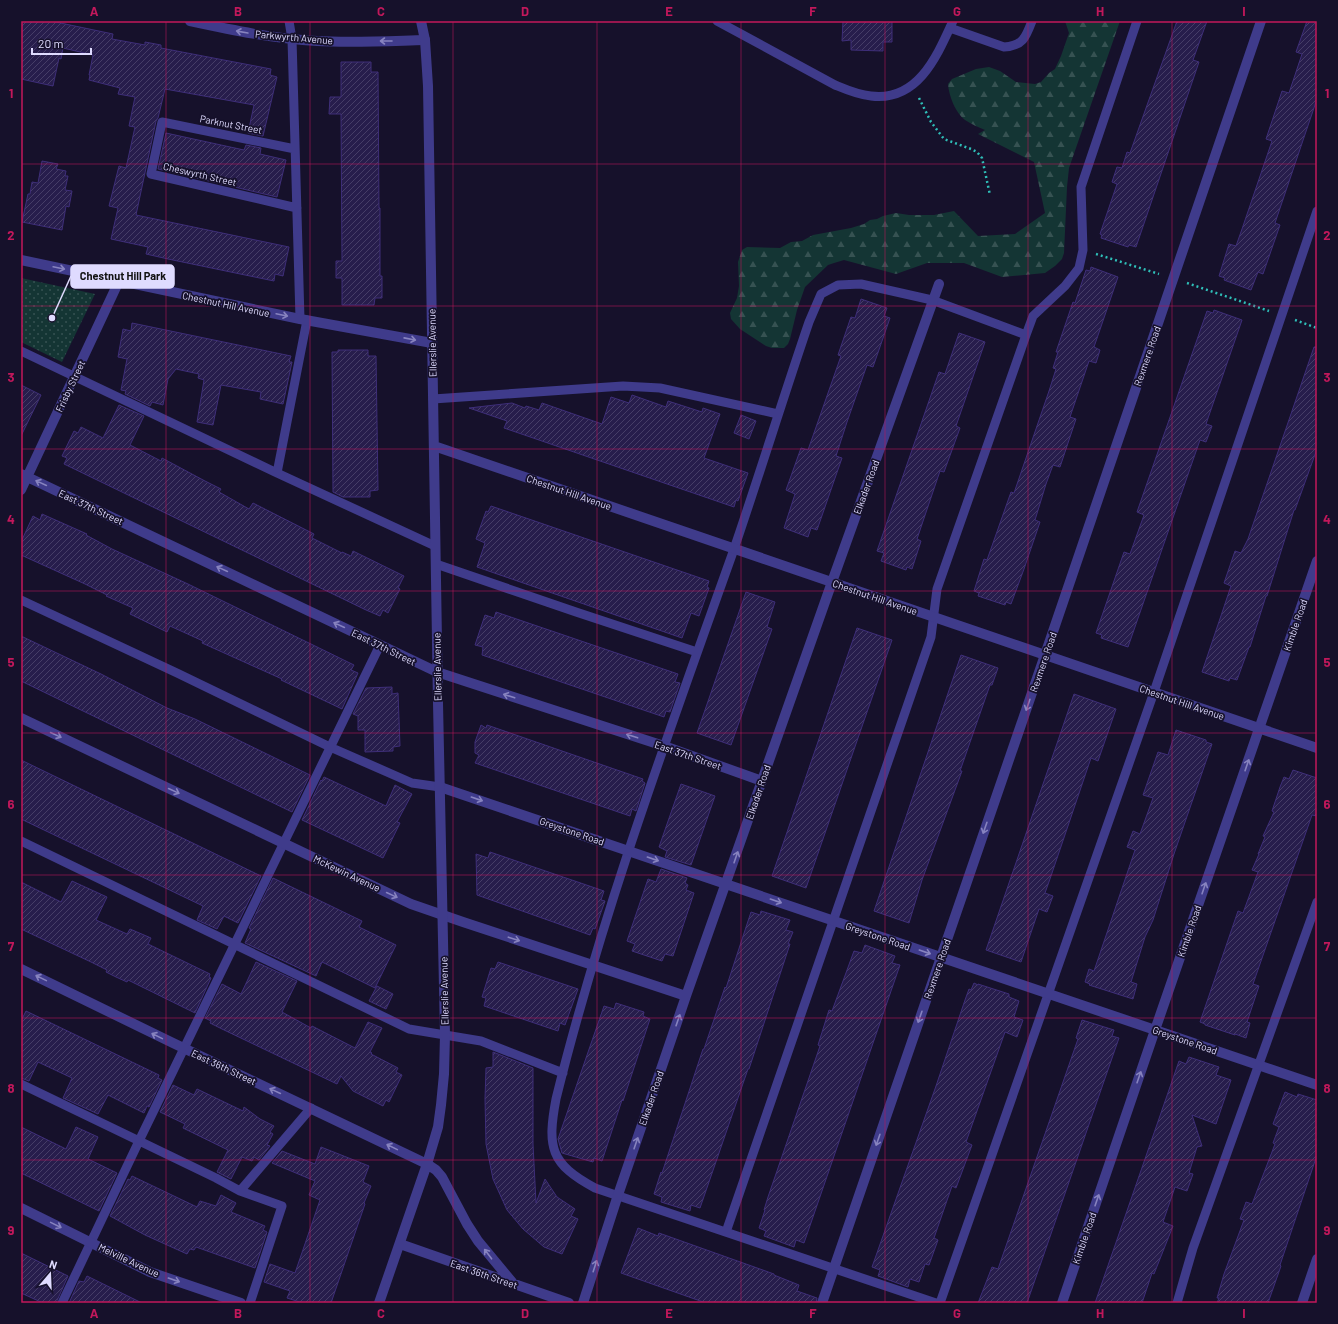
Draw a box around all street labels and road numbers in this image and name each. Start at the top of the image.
street label: Parkwyrth Avenue [255,28,333,46]
street label: Parknut Street [199,112,264,136]
street label: Cheswyrth Street [162,160,238,188]
street label: Chestnut Hill Avenue [181,289,271,319]
street label: Ellerslie Avenue [425,309,439,377]
street label: Rexmere Road [1131,324,1163,388]
street label: Frisby Street [53,358,87,414]
street label: Elkader Road [851,458,881,516]
street label: Chestnut Hill Avenue [525,472,613,512]
street label: East 37th Street [57,487,125,527]
street label: Chestnut Hill Avenue [831,577,919,617]
street label: Kimble Road [1281,597,1309,653]
street label: East 37th Street [350,626,418,668]
street label: Rexmere Road [1027,630,1059,694]
street label: Ellerslie Avenue [430,633,444,701]
street label: Chestnut Hill Avenue [1138,682,1226,722]
street label: East 37th Street [653,738,723,772]
street label: Elkader Road [743,763,773,821]
street label: Greystone Road [538,814,606,848]
street label: McKewin Avenue [312,852,382,894]
street label: Kimble Road [1175,903,1203,959]
street label: Greystone Road [844,919,912,953]
street label: Rexmere Road [921,937,953,1001]
street label: Ellerslie Avenue [437,957,451,1025]
street label: Greystone Road [1151,1023,1219,1057]
street label: East 36th Street [190,1047,259,1087]
street label: Elkader Road [636,1069,666,1127]
street label: Kimble Road [1070,1210,1098,1266]
street label: Melville Avenue [97,1241,161,1279]
street label: East 36th Street [449,1257,519,1291]

